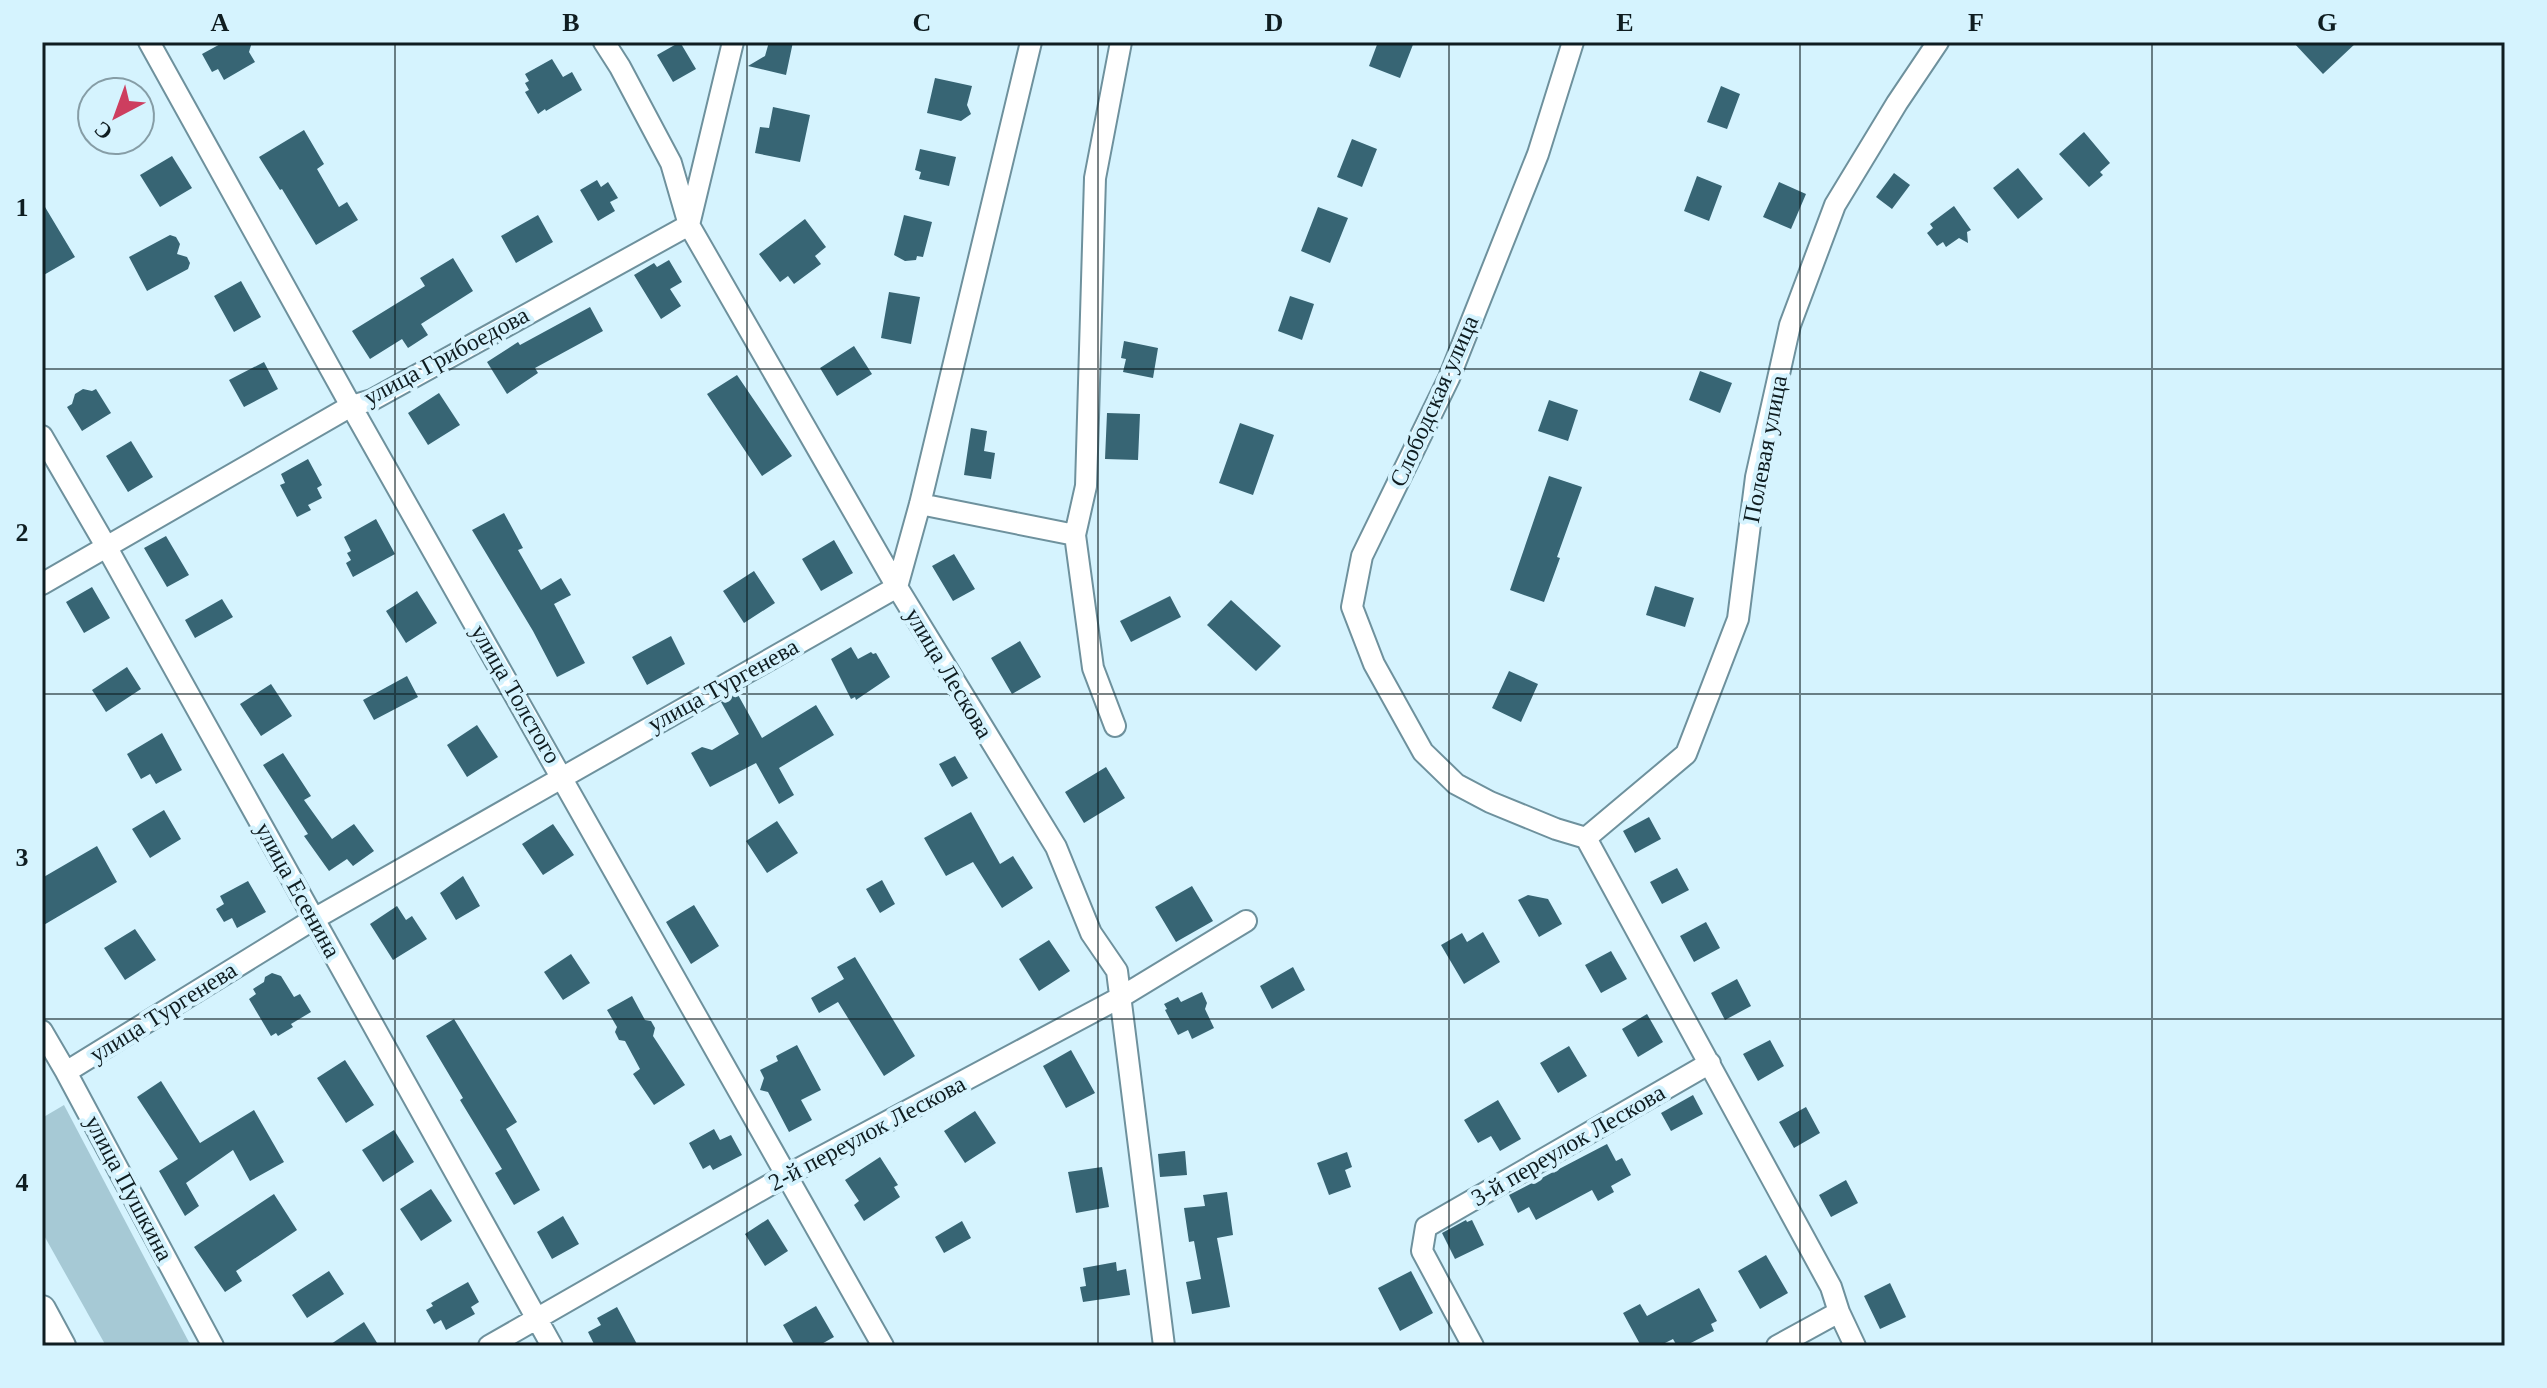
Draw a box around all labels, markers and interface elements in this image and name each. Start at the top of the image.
text: A [211,8,230,37]
text: B [562,8,580,37]
text: C [913,8,931,37]
text: D [1265,8,1283,37]
text: E [1616,8,1634,37]
text: F [1968,8,1984,37]
text: G [2317,8,2337,37]
north arrow [76,76,156,156]
text: С [89,116,117,145]
text: 1 [16,193,29,222]
street label: улица Грибоедова [359,301,533,410]
street label: Слободская улица [1385,311,1484,491]
street label: Полевая улица [1738,373,1792,525]
text: 2 [16,518,29,547]
street label: улица Лескова [900,603,998,743]
street label: улица Толстого [466,620,566,768]
street label: улица Тургенева [643,633,803,737]
street label: улица Есенина [250,818,346,963]
text: 3 [16,843,29,872]
street label: улица Тургенева [85,956,241,1068]
street label: 2-й переулок Лескова [764,1070,970,1196]
street label: 3-й переулок Лескова [1467,1079,1670,1211]
street label: улица Пушкина [80,1111,178,1266]
text: 4 [16,1168,29,1197]

